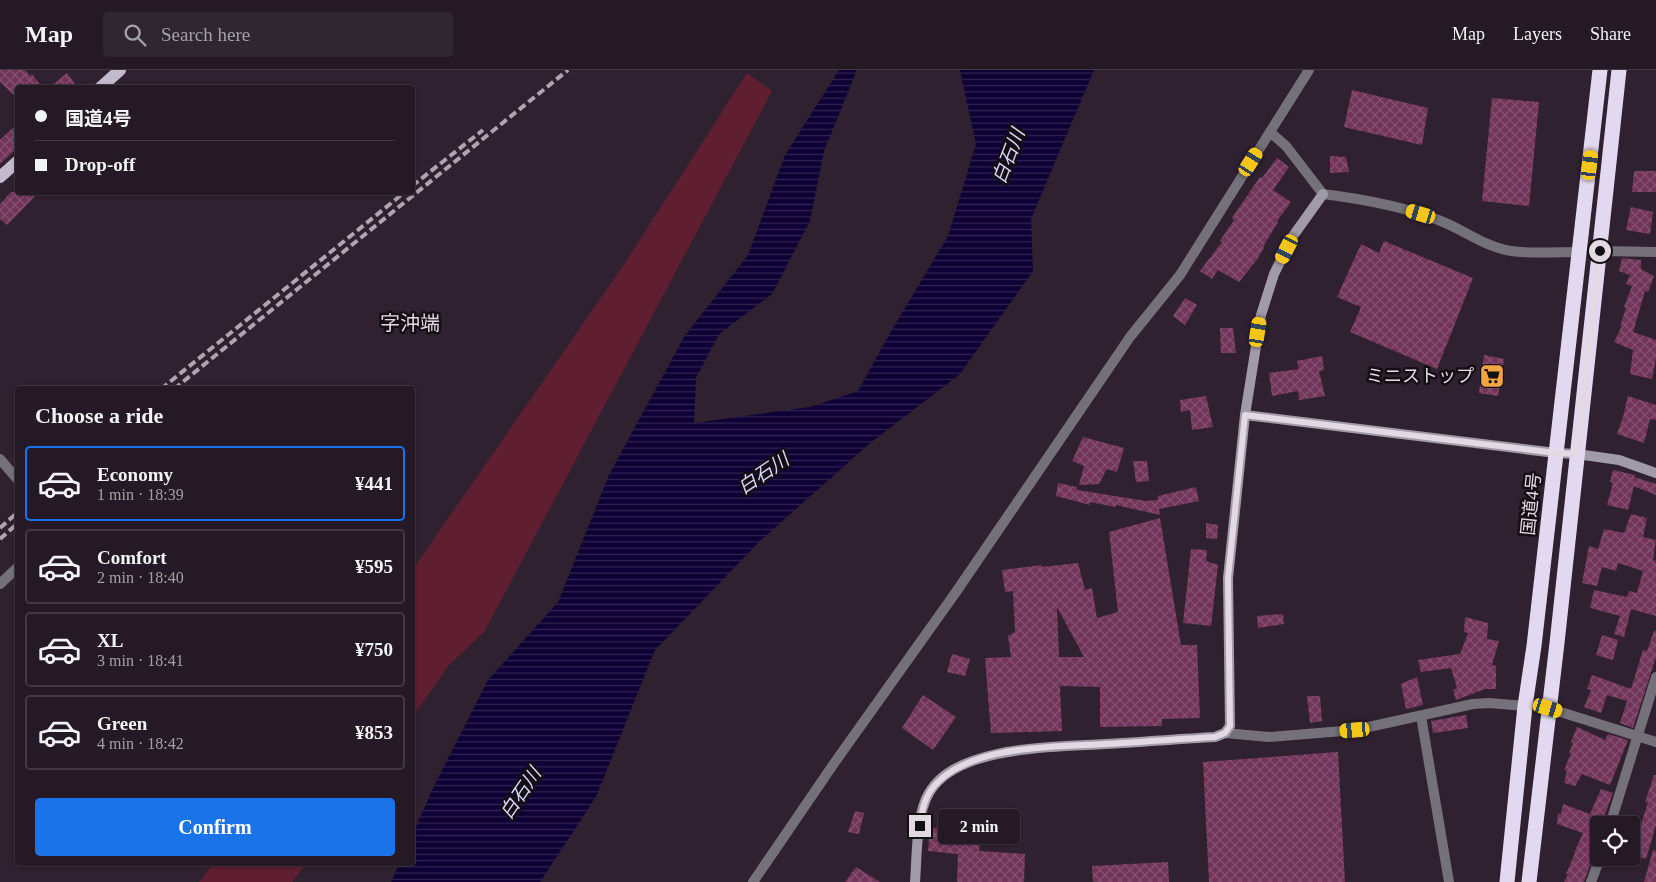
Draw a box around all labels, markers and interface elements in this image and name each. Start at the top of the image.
search box [103,12,453,57]
text: Map [25,21,73,47]
icon: search [121,21,149,49]
text: Search here [161,24,250,45]
text: Map [1452,24,1485,44]
text: Layers [1513,24,1562,44]
text: Share [1590,24,1631,44]
text: 国道4号 [65,108,132,129]
water label: 白石川 [988,124,1029,187]
car [1236,145,1265,179]
car [1580,149,1599,181]
text: Drop-off [65,154,135,175]
car [1404,202,1437,226]
car [1273,232,1300,266]
route start [1589,240,1611,262]
district label: 字沖端 [380,312,440,334]
car [1248,316,1267,348]
supermarket icon: ミニストップ [1479,363,1505,389]
place label: ミニストップ [1366,366,1474,386]
text: Choose a ride [35,403,163,428]
water label: 白石川 [734,448,794,498]
icon: car [37,461,82,506]
text: Economy [97,464,173,485]
street label: 国道4号 [1518,472,1544,536]
text: ¥441 [355,473,393,494]
text: 1 min · 18:39 [97,486,184,503]
icon: car [37,544,82,589]
text: Comfort [97,547,167,568]
text: ¥595 [355,556,393,577]
text: 2 min · 18:40 [97,569,184,586]
icon: car [37,627,82,672]
text: XL [97,630,123,651]
text: ¥750 [355,639,393,660]
text: 3 min · 18:41 [97,652,184,669]
car [1531,696,1564,720]
icon: car [37,710,82,755]
text: Green [97,713,147,734]
car [1339,721,1370,739]
text: ¥853 [355,722,393,743]
text: 4 min · 18:42 [97,735,184,752]
water label: 白石川 [496,762,546,823]
button: Confirm [35,798,395,856]
callout: 2 min [938,808,1020,844]
route end [909,815,931,837]
map controls [1590,816,1640,866]
button: locate [1590,816,1640,866]
text: 2 min [960,818,998,835]

